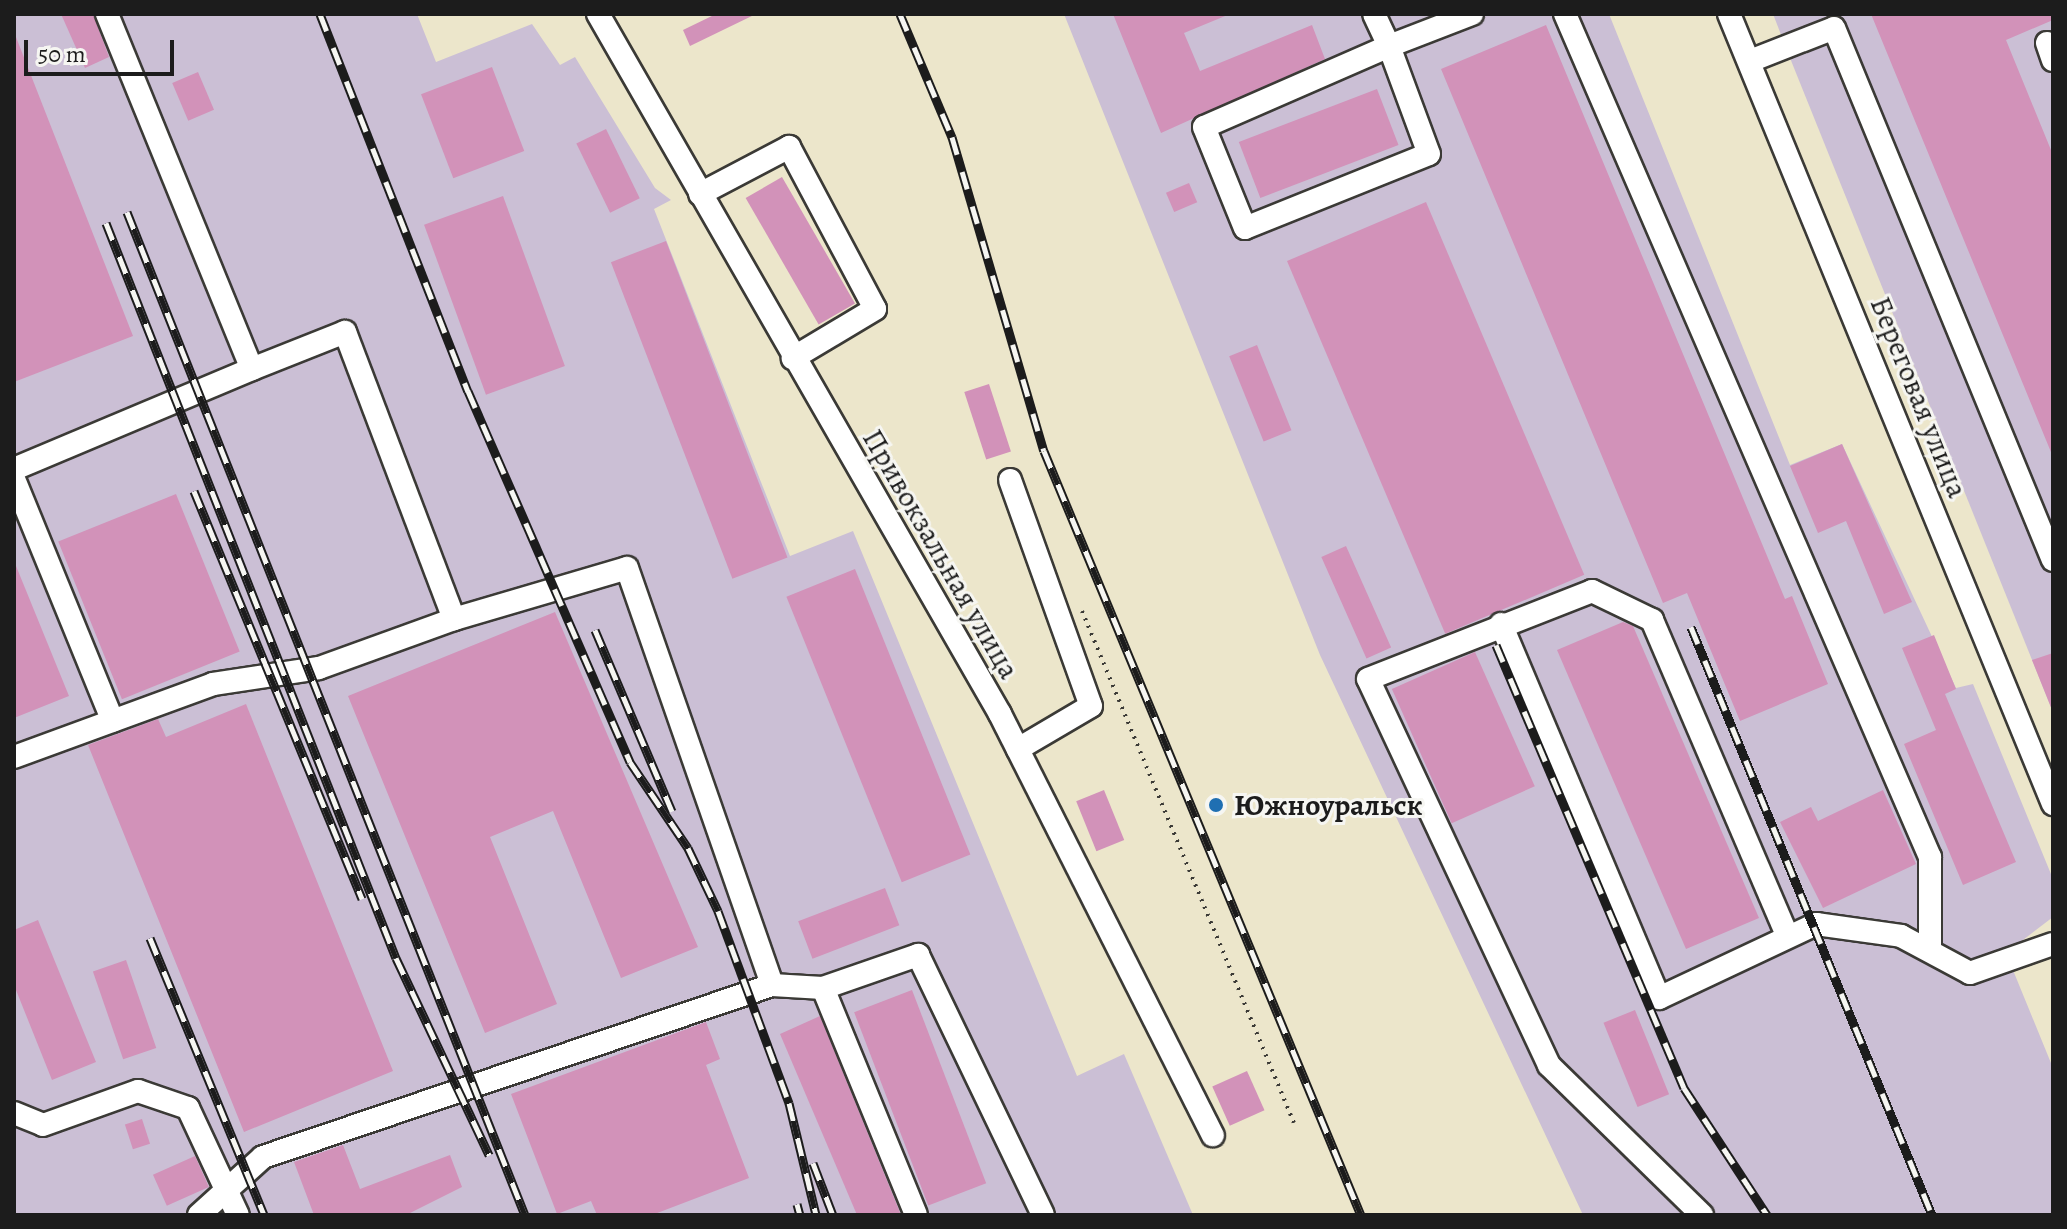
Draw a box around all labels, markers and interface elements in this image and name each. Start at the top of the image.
scale bar [28,24,178,74]
text: 50 m [38,38,86,70]
street label: Береговая улица [1862,291,1976,503]
street label: Привокзальная улица [855,423,1027,685]
place label: Южноуральск [1234,787,1423,823]
marker: Южноуральск [1205,794,1227,816]

